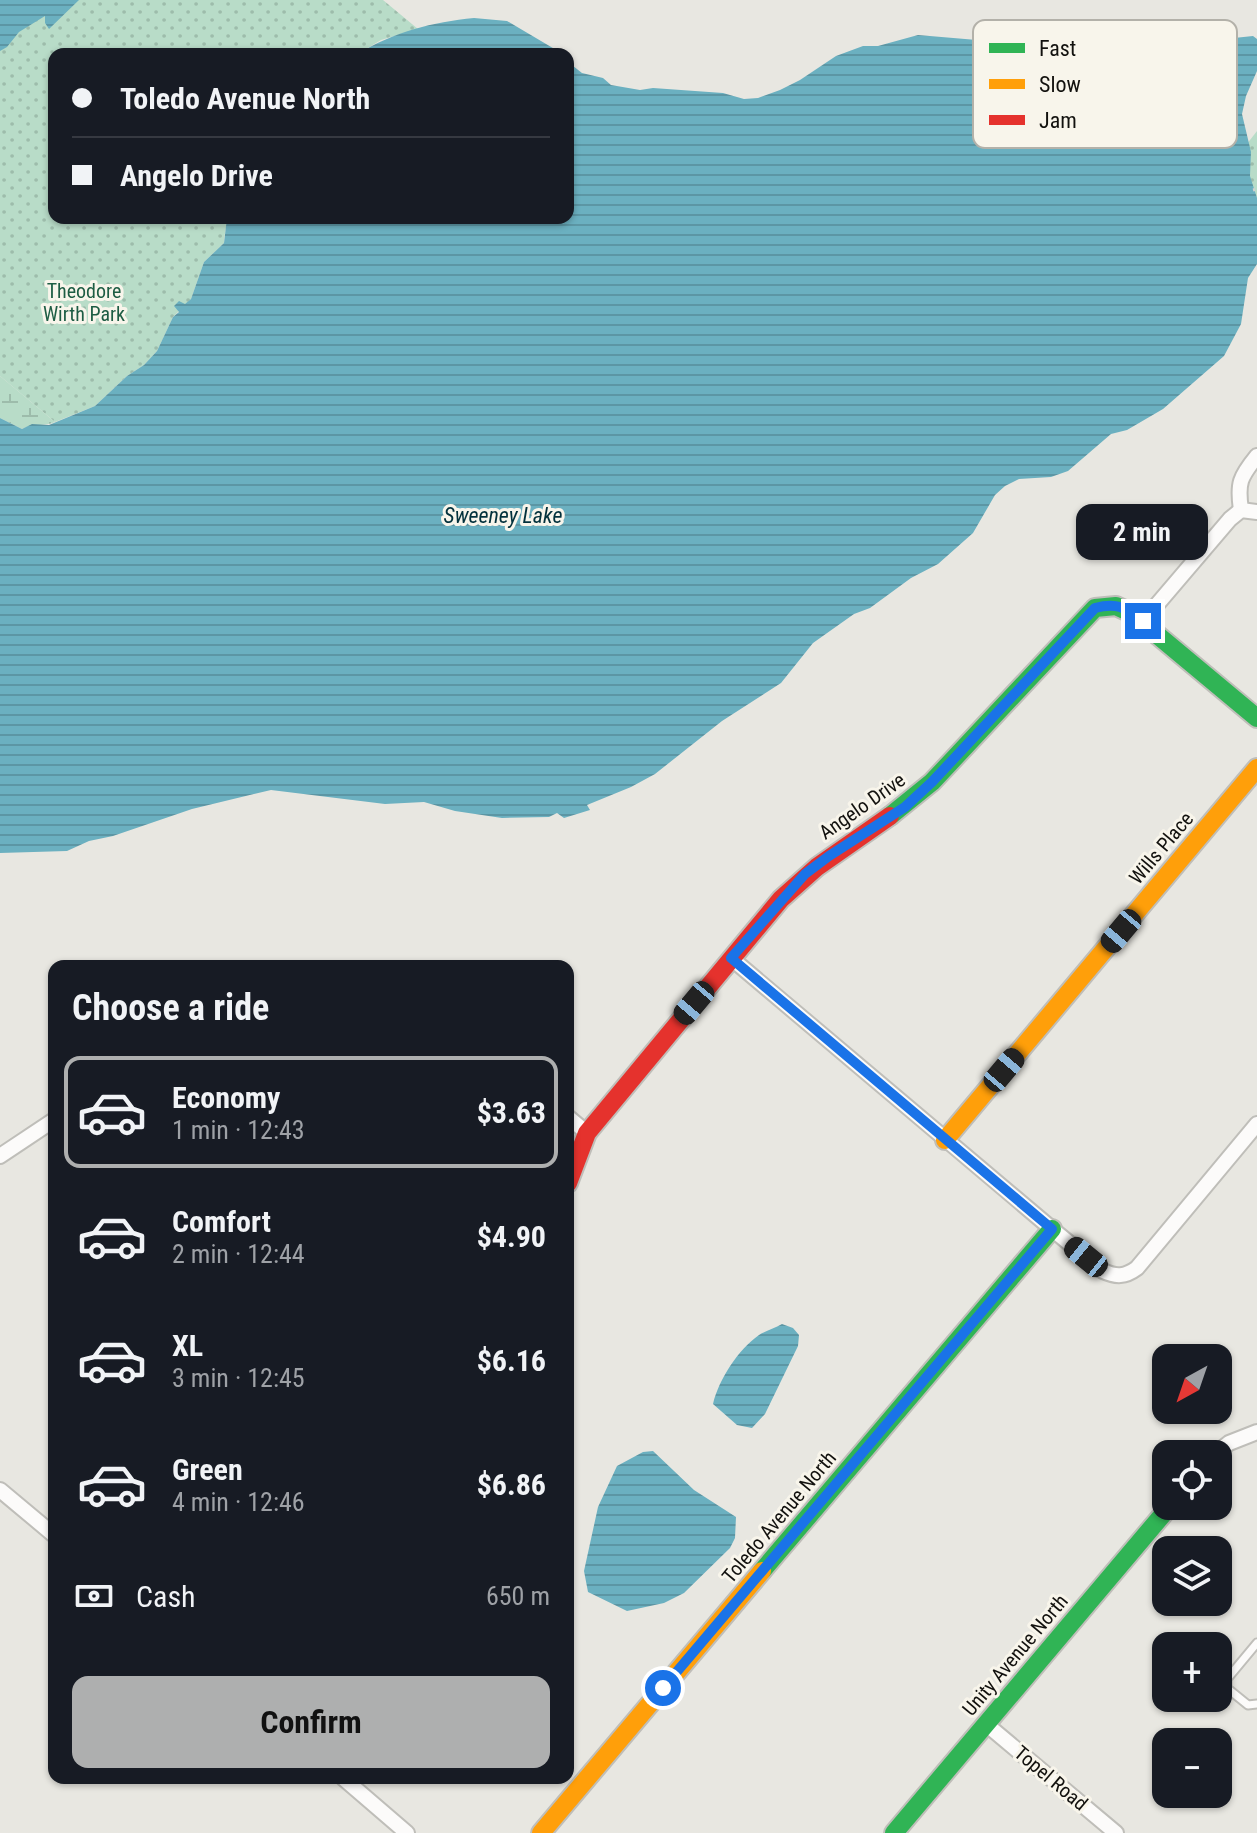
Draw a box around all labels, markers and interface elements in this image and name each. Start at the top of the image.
legend [973,20,1237,148]
text: Fast [1039,36,1076,61]
text: Slow [1039,72,1081,97]
text: Toledo Avenue North [120,81,370,116]
text: Jam [1039,108,1077,133]
text: Angelo Drive [120,158,273,193]
park label: Theodore Wirth Park [43,279,125,326]
water label: Sweeney Lake [444,503,562,528]
callout: 2 min [1077,505,1209,561]
text: 2 min [1113,517,1171,547]
route end [1125,603,1161,639]
street label: Angelo Drive [814,768,910,844]
street label: Wills Place [1124,807,1198,889]
car [1096,905,1146,957]
car [669,977,719,1029]
text: Choose a ride [72,987,269,1029]
car [979,1044,1029,1096]
icon: car [76,1076,148,1148]
text: Economy [172,1080,280,1115]
text: $3.63 [477,1095,546,1130]
text: 1 min · 12:43 [172,1115,305,1145]
icon: car [76,1200,148,1272]
text: Comfort [172,1204,271,1239]
text: $4.90 [477,1219,546,1254]
car [1060,1233,1112,1281]
text: 2 min · 12:44 [172,1239,305,1269]
icon: car [76,1324,148,1396]
text: XL [172,1328,203,1363]
text: $6.16 [477,1343,546,1378]
north arrow [1152,1344,1232,1424]
map controls [1152,1344,1232,1808]
text: 3 min · 12:45 [172,1363,305,1393]
button: locate [1152,1440,1232,1520]
street label: Toledo Avenue North [717,1446,841,1588]
icon: car [76,1448,148,1520]
text: Green [172,1452,243,1487]
text: $6.86 [477,1467,546,1502]
text: 4 min · 12:46 [172,1487,305,1517]
button: layers [1152,1536,1232,1616]
icon: cash [72,1574,116,1618]
text: Cash [136,1579,196,1614]
text: 650 m [486,1581,550,1611]
street label: Unity Avenue North [957,1589,1073,1721]
button: + [1152,1632,1232,1712]
route start [645,1670,681,1706]
button: Confirm [72,1676,550,1768]
button: − [1152,1728,1232,1808]
street label: Topel Road [1010,1741,1092,1815]

